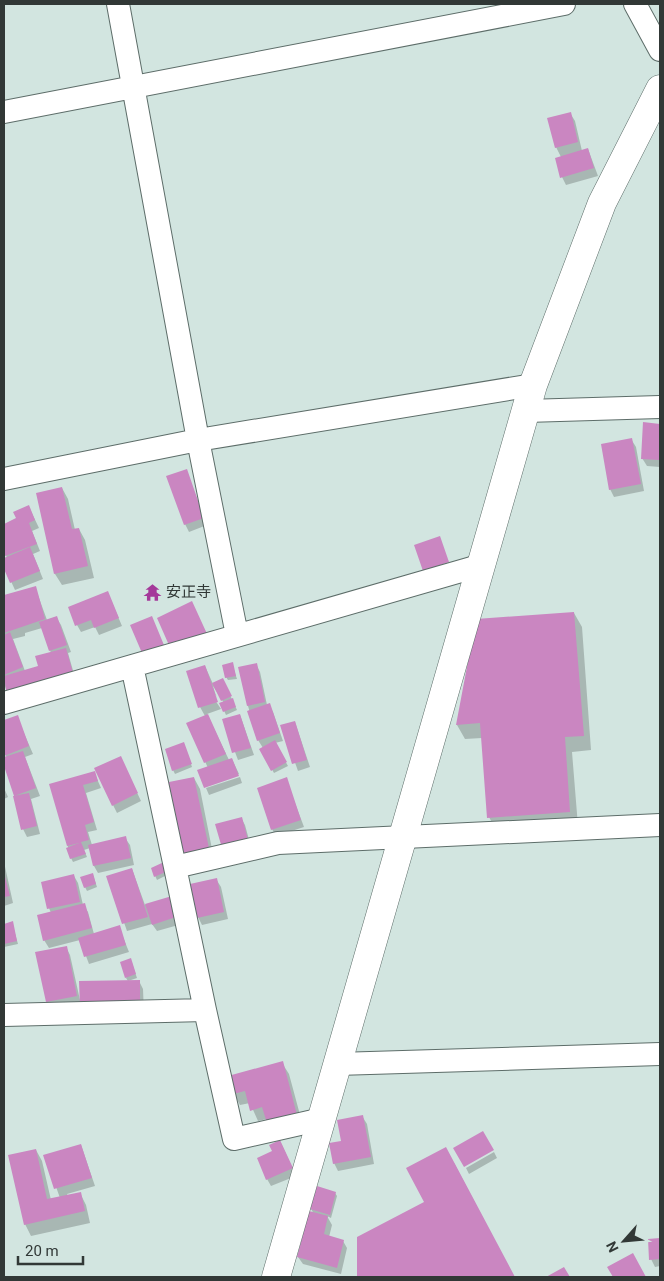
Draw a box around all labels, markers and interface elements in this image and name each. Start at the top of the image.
temple icon: 安正寺 [142,582,162,602]
place label: 安正寺 [166,583,211,601]
north arrow [599,1216,649,1266]
scale bar [18,1234,82,1266]
text: N [603,1239,622,1255]
text: 20 m [25,1242,59,1260]

